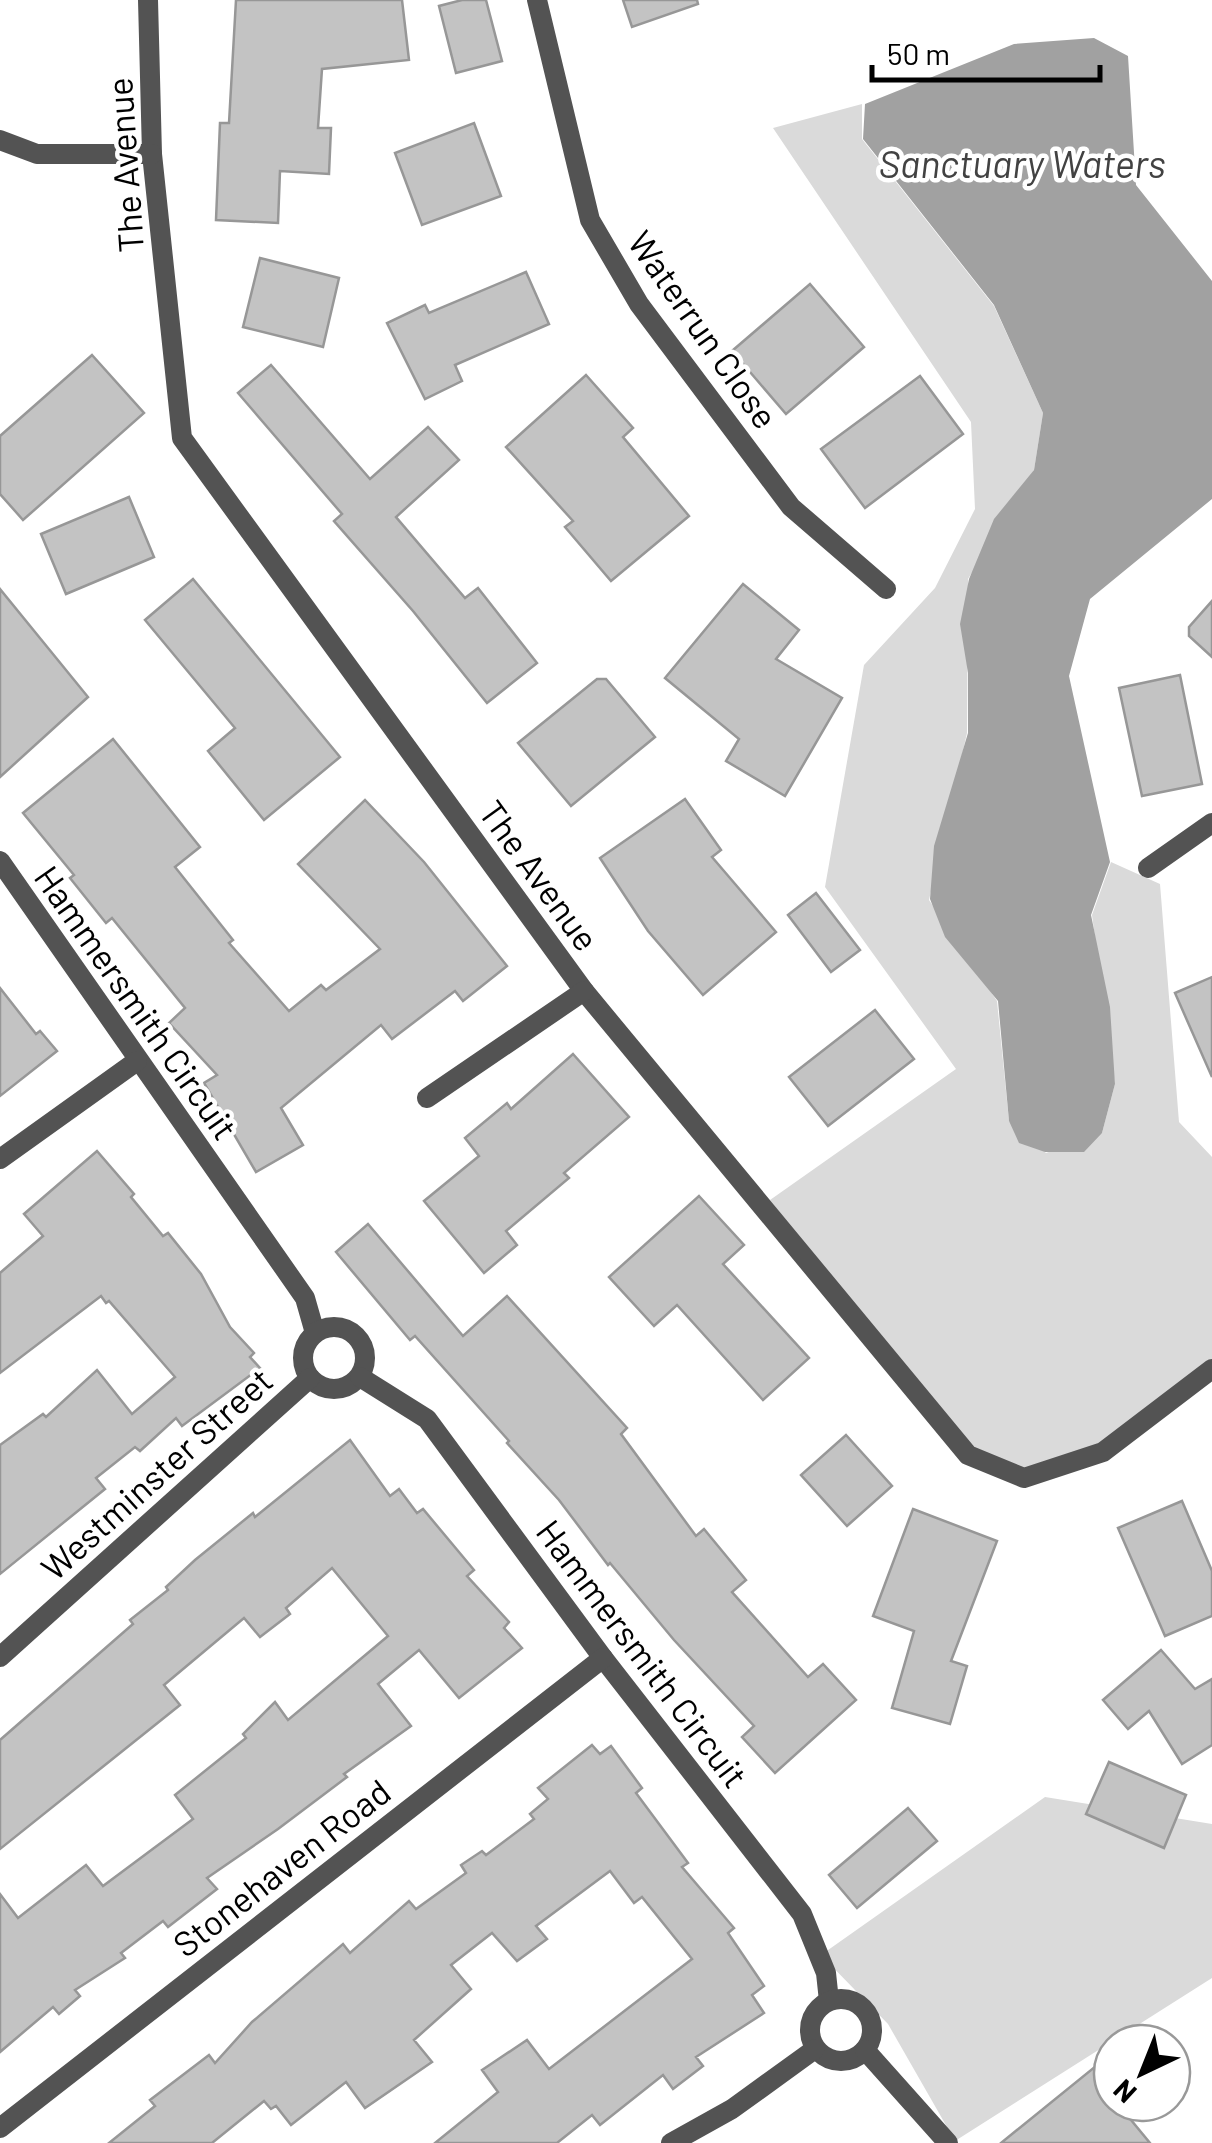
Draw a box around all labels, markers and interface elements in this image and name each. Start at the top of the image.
scale bar [872,20,1100,82]
text: 50 m [887,35,950,71]
street label: The Avenue [97,76,151,254]
water label: Sanctuary Waters [879,140,1165,186]
street label: Waterrun Close [620,222,788,436]
street label: The Avenue [471,792,609,958]
street label: Hammersmith Circuit [27,857,247,1147]
street label: Westminster Street [32,1358,280,1588]
street label: Hammersmith Circuit [529,1511,757,1795]
street label: Stonehaven Road [164,1769,398,1965]
north arrow [1092,2023,1192,2123]
text: N [1106,2073,1143,2111]

